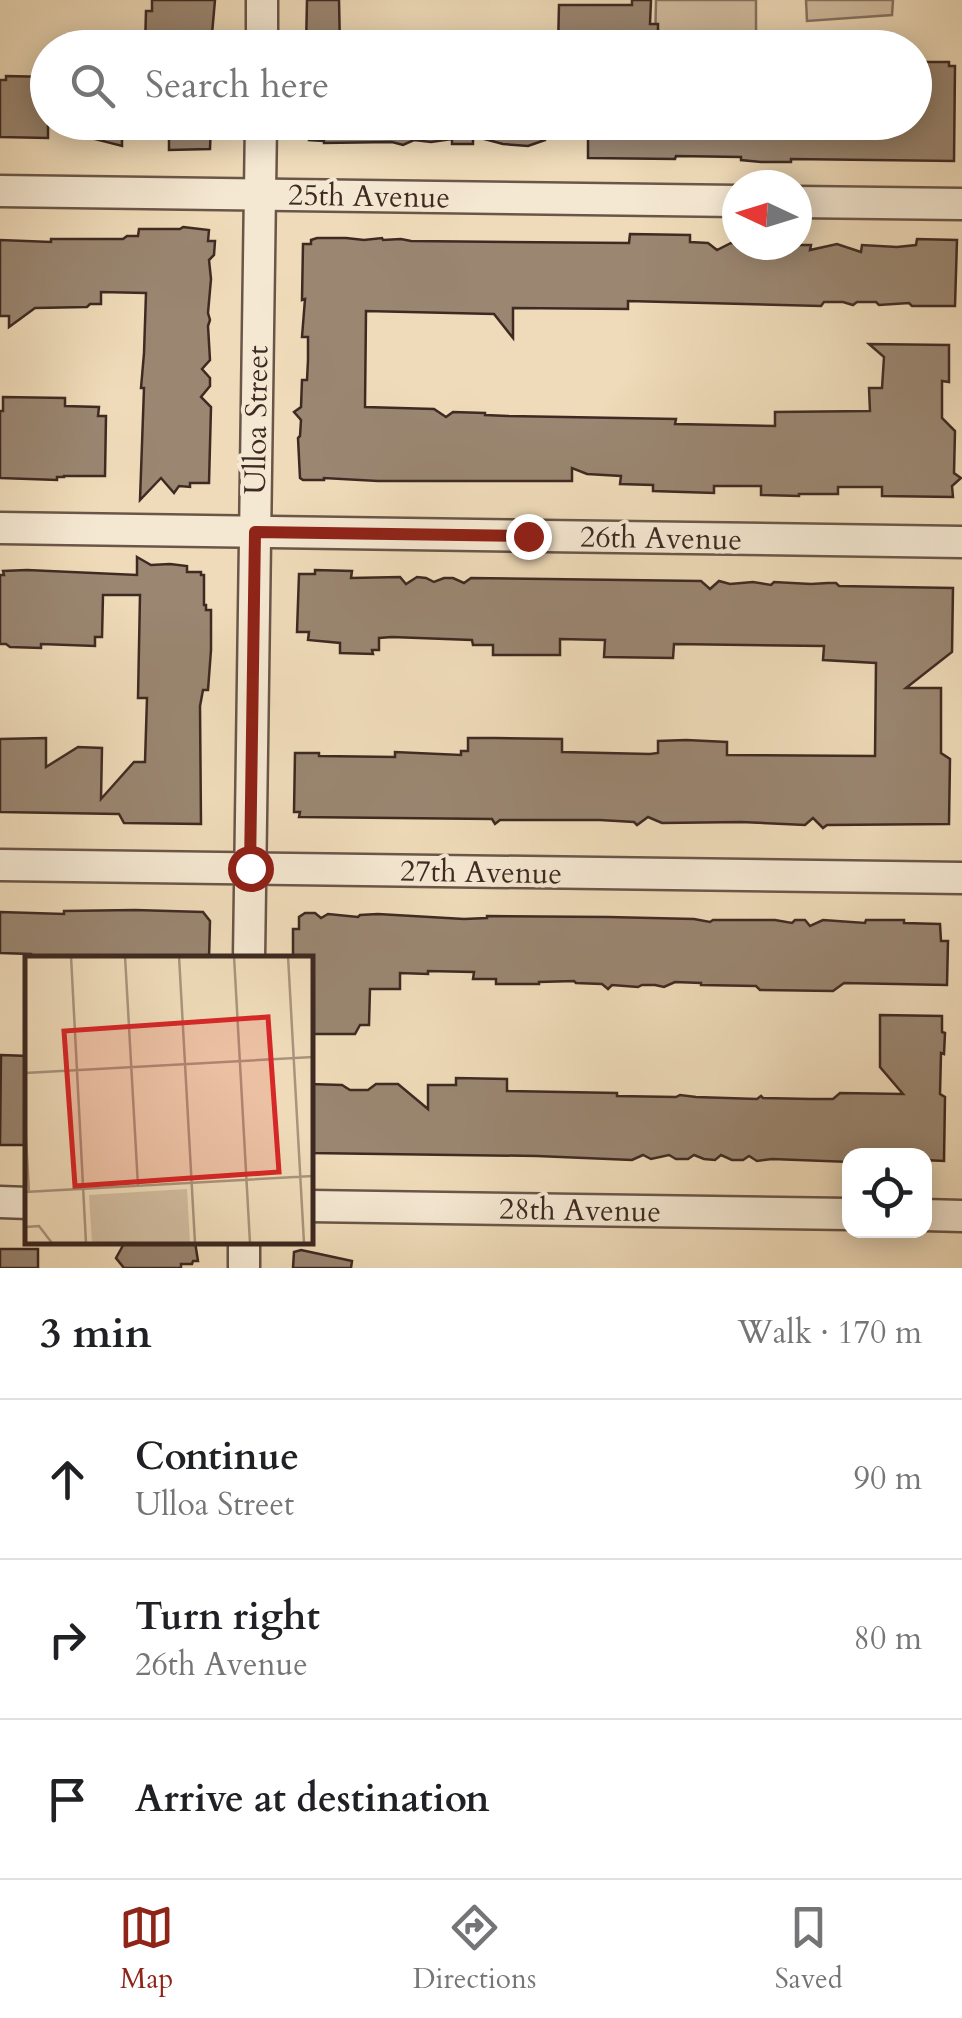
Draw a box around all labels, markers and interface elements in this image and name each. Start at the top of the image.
search box [30,30,932,140]
icon: search [65,58,120,113]
text: Search here [145,59,329,111]
north arrow [722,170,812,260]
street label: 25th Avenue [288,175,450,218]
street label: Ulloa Street [235,345,278,495]
route end [506,514,552,560]
street label: 26th Avenue [580,517,742,560]
route start [228,846,274,892]
street label: 27th Avenue [400,851,562,894]
inset map [25,956,312,1243]
map controls [842,1148,932,1238]
button: locate [842,1148,932,1238]
street label: 28th Avenue [499,1189,661,1232]
text: 3 min [40,1305,152,1362]
text: Walk · 170 m [737,1311,922,1355]
text: Continue [135,1431,299,1483]
icon: ahead [40,1452,95,1507]
text: 90 m [854,1457,922,1501]
text: Ulloa Street [135,1483,294,1527]
text: Turn right [135,1591,320,1643]
icon: right [40,1612,95,1667]
text: 80 m [854,1617,922,1661]
text: 26th Avenue [135,1643,308,1687]
icon: arrive [40,1772,95,1827]
text: Arrive at destination [135,1773,490,1825]
tab: Map [119,1900,174,1998]
tab: Directions [413,1900,536,1998]
tab: Saved [775,1900,843,1998]

